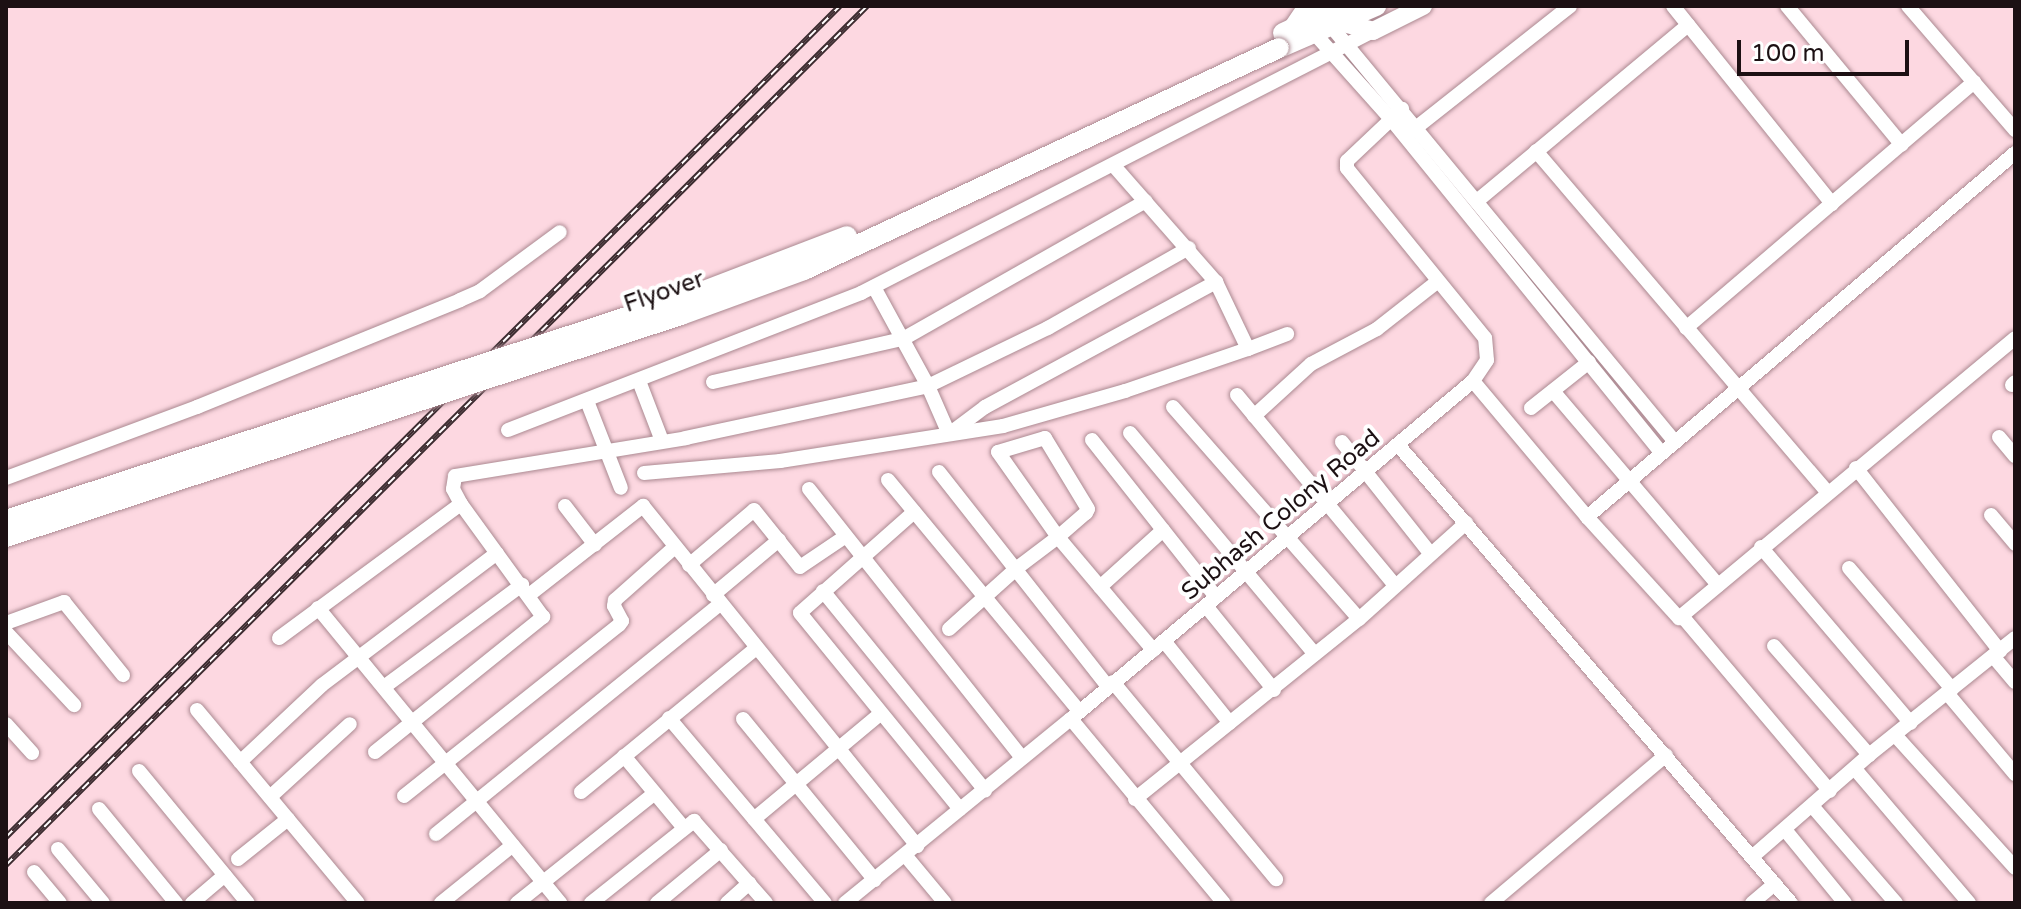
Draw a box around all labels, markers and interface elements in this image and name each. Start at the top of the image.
scale bar [1741,24,1913,74]
text: 100 m [1751,39,1825,68]
street label: Flyover [620,265,708,319]
street label: Subhash Colony Road [1176,424,1386,606]

